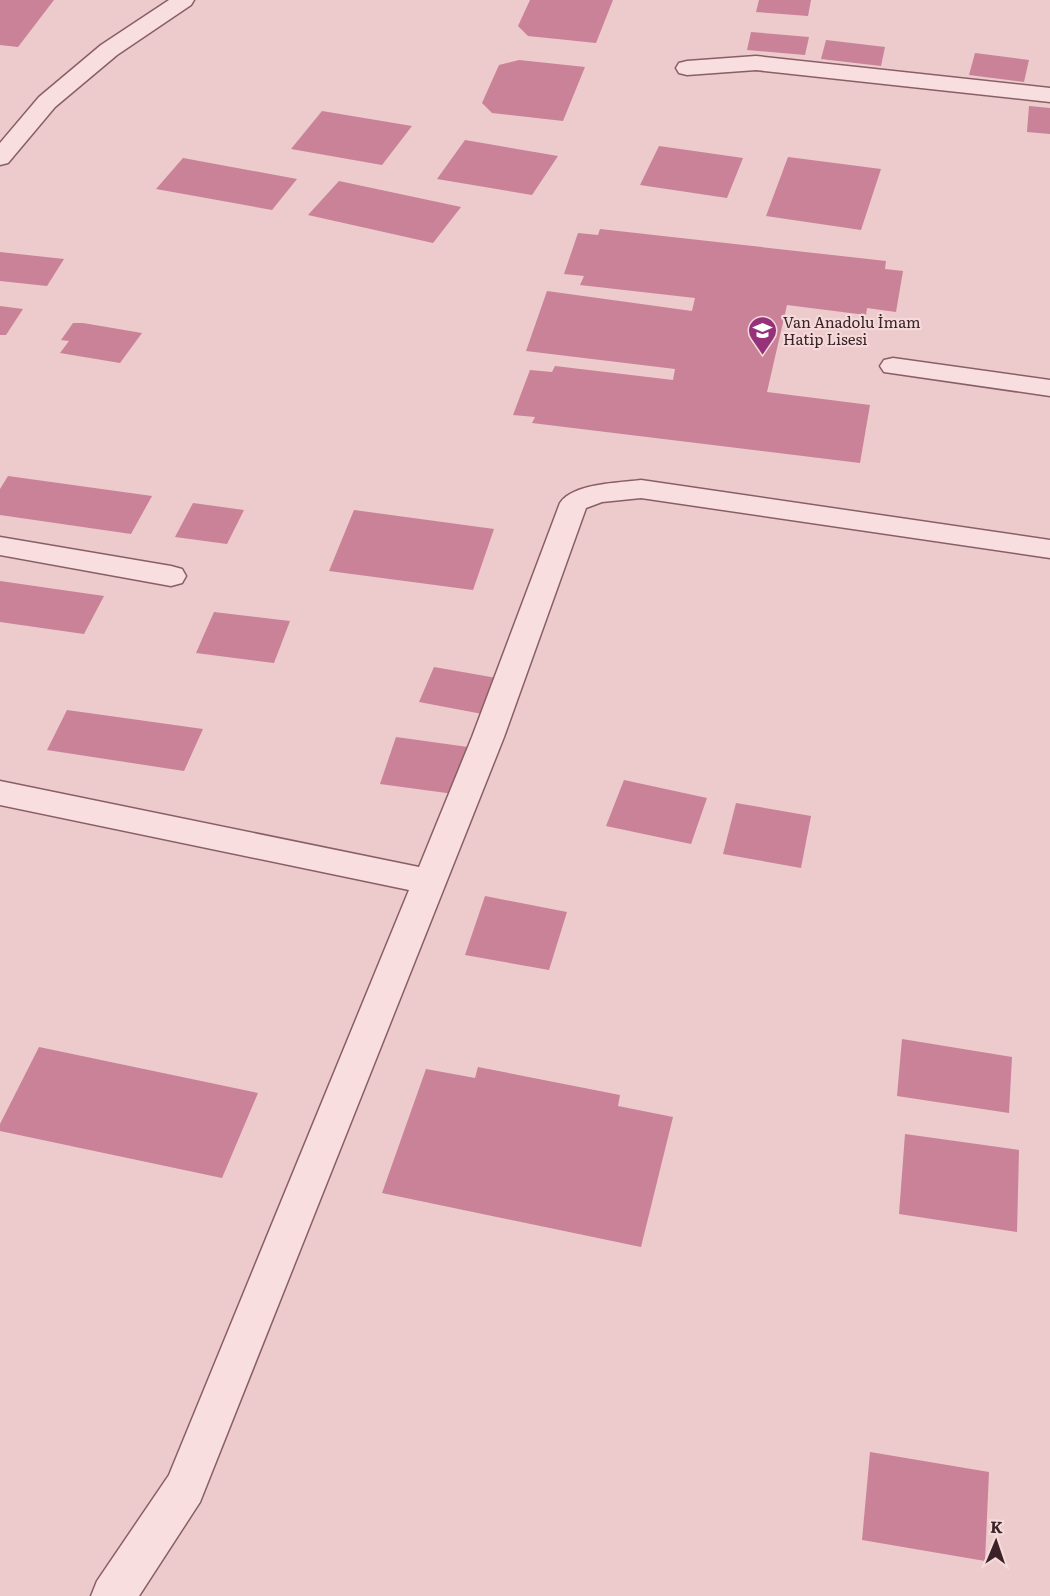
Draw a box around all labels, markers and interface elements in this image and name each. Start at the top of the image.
place label: Van Anadolu İmam Hatip Lisesi [783,310,921,350]
school or university icon: Van Anadolu İmam Hatip Lisesi [746,314,778,356]
north arrow [966,1512,1026,1572]
text: K [990,1514,1004,1538]

